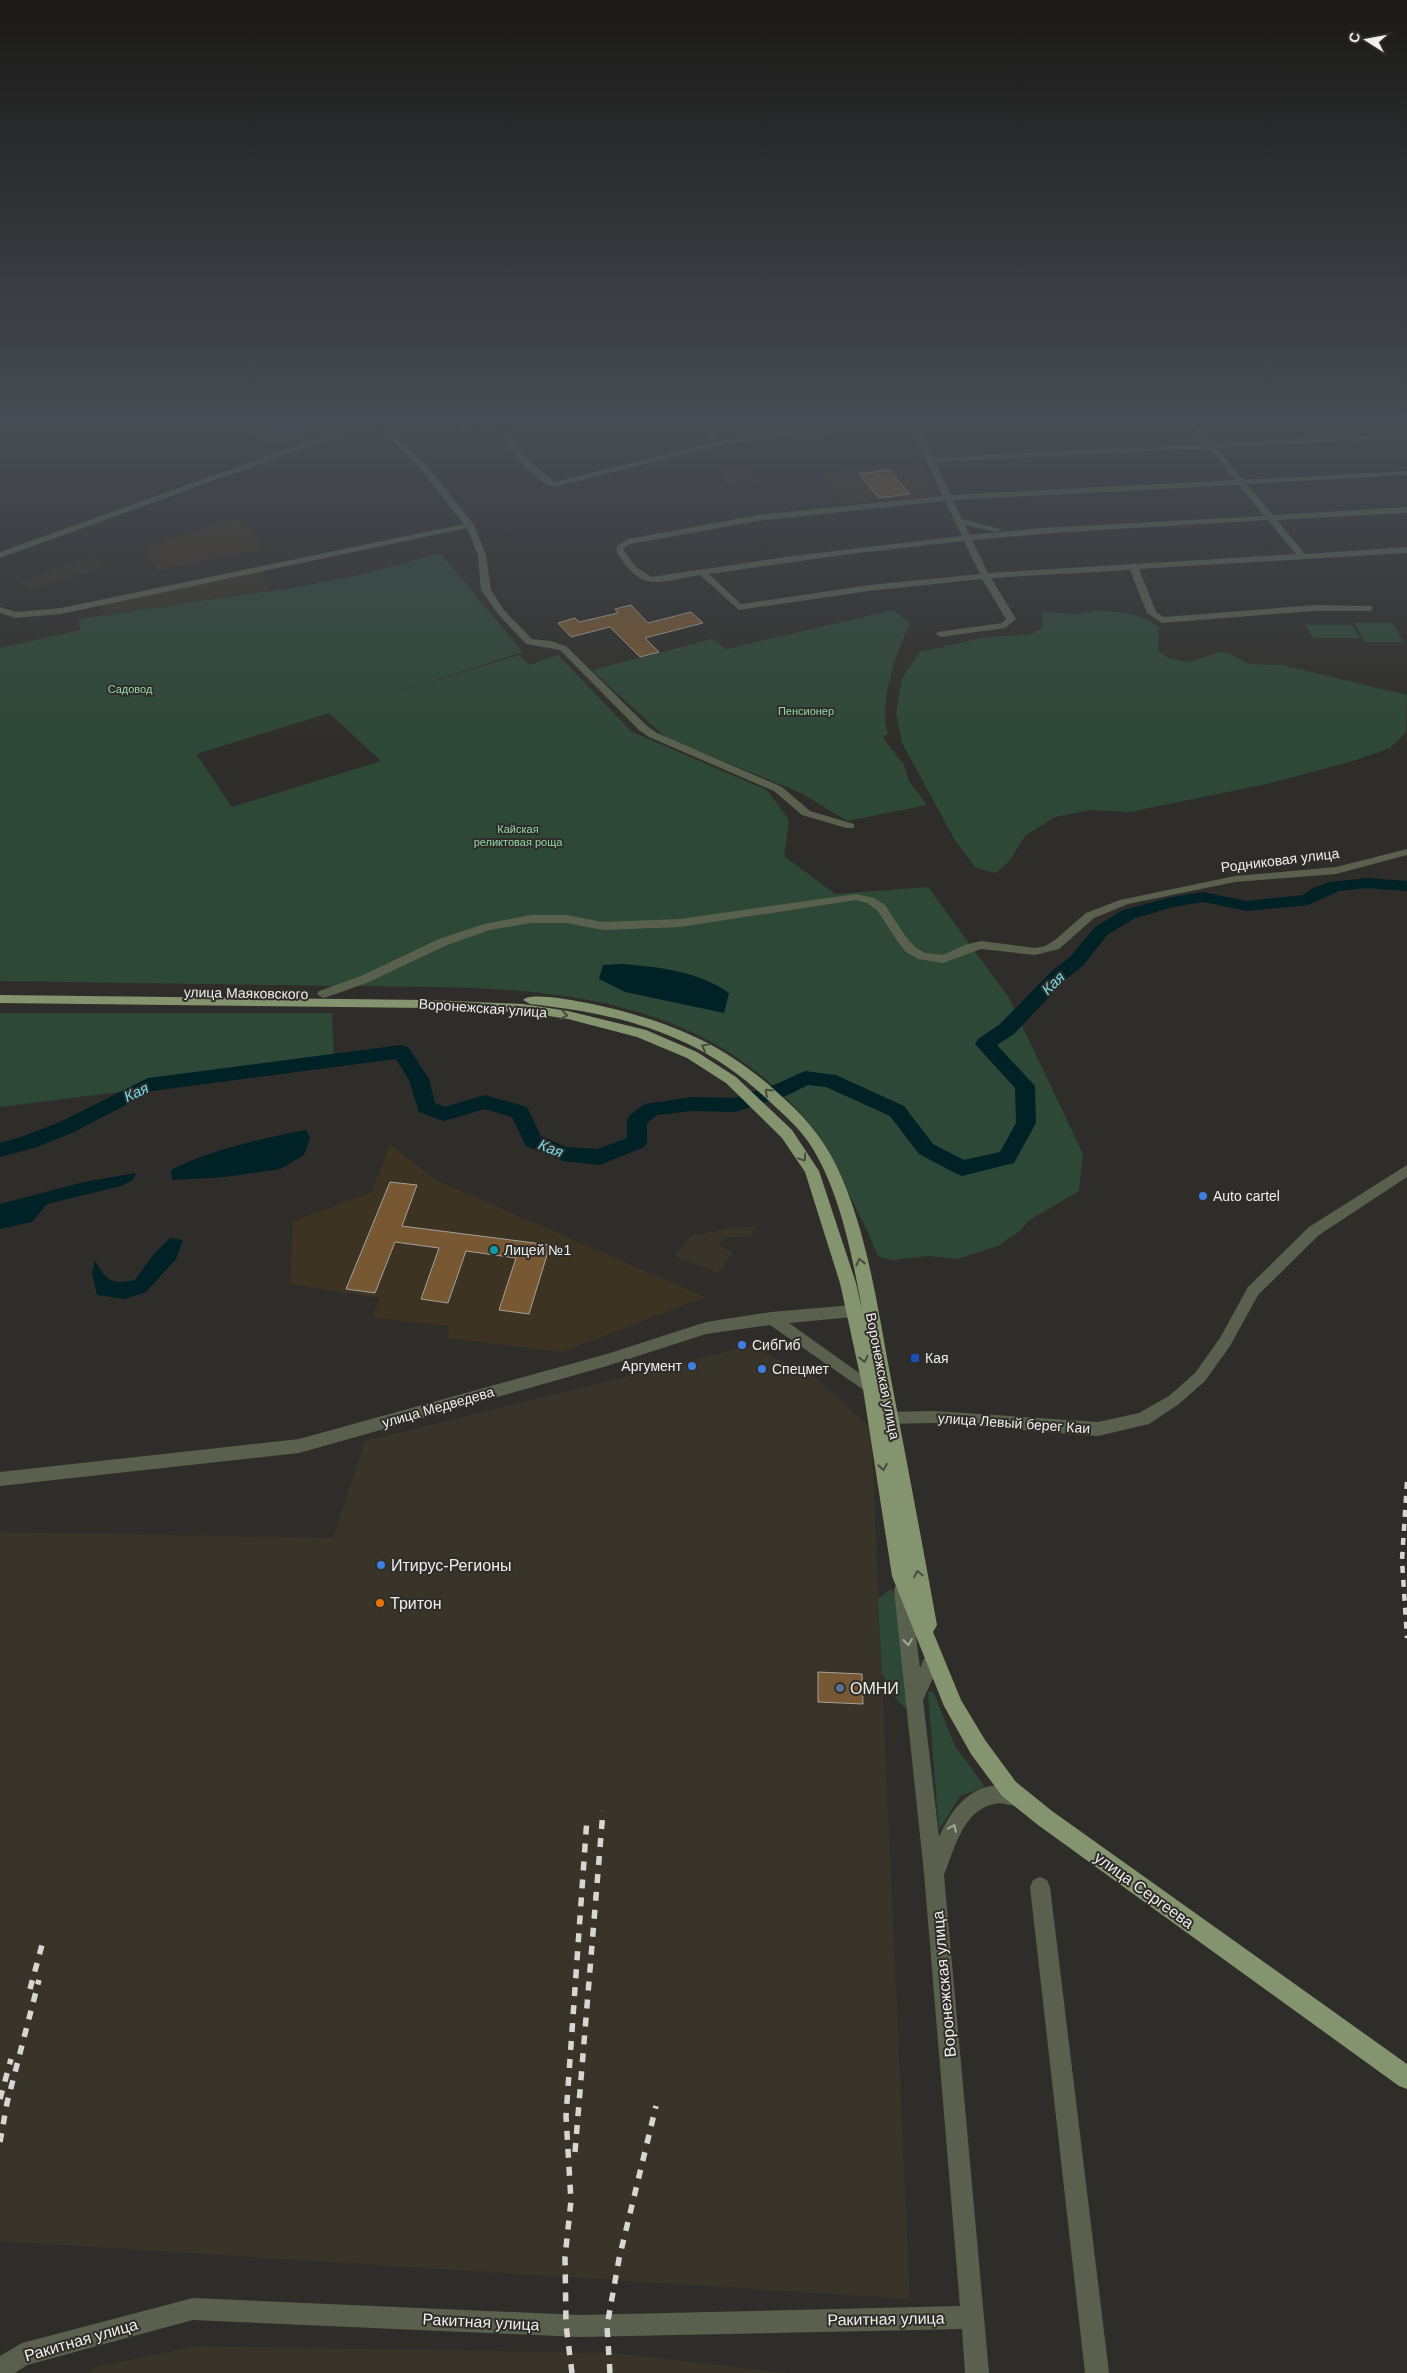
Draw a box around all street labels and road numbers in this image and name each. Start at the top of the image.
street label: Родниковая улица [1220,845,1340,875]
street label: улица Маяковского [184,984,309,1002]
street label: Воронежская улица [418,996,548,1020]
street label: Воронежская улица [863,1311,903,1441]
street label: улица Медведева [380,1383,496,1431]
street label: улица Левый берег Каи [937,1410,1091,1436]
street label: улица Сергеева [1091,1848,1197,1932]
street label: Воронежская улица [929,1910,959,2058]
street label: Ракитная улица [827,2309,945,2329]
street label: Ракитная улица [422,2310,540,2334]
street label: Ракитная улица [22,2316,140,2364]

